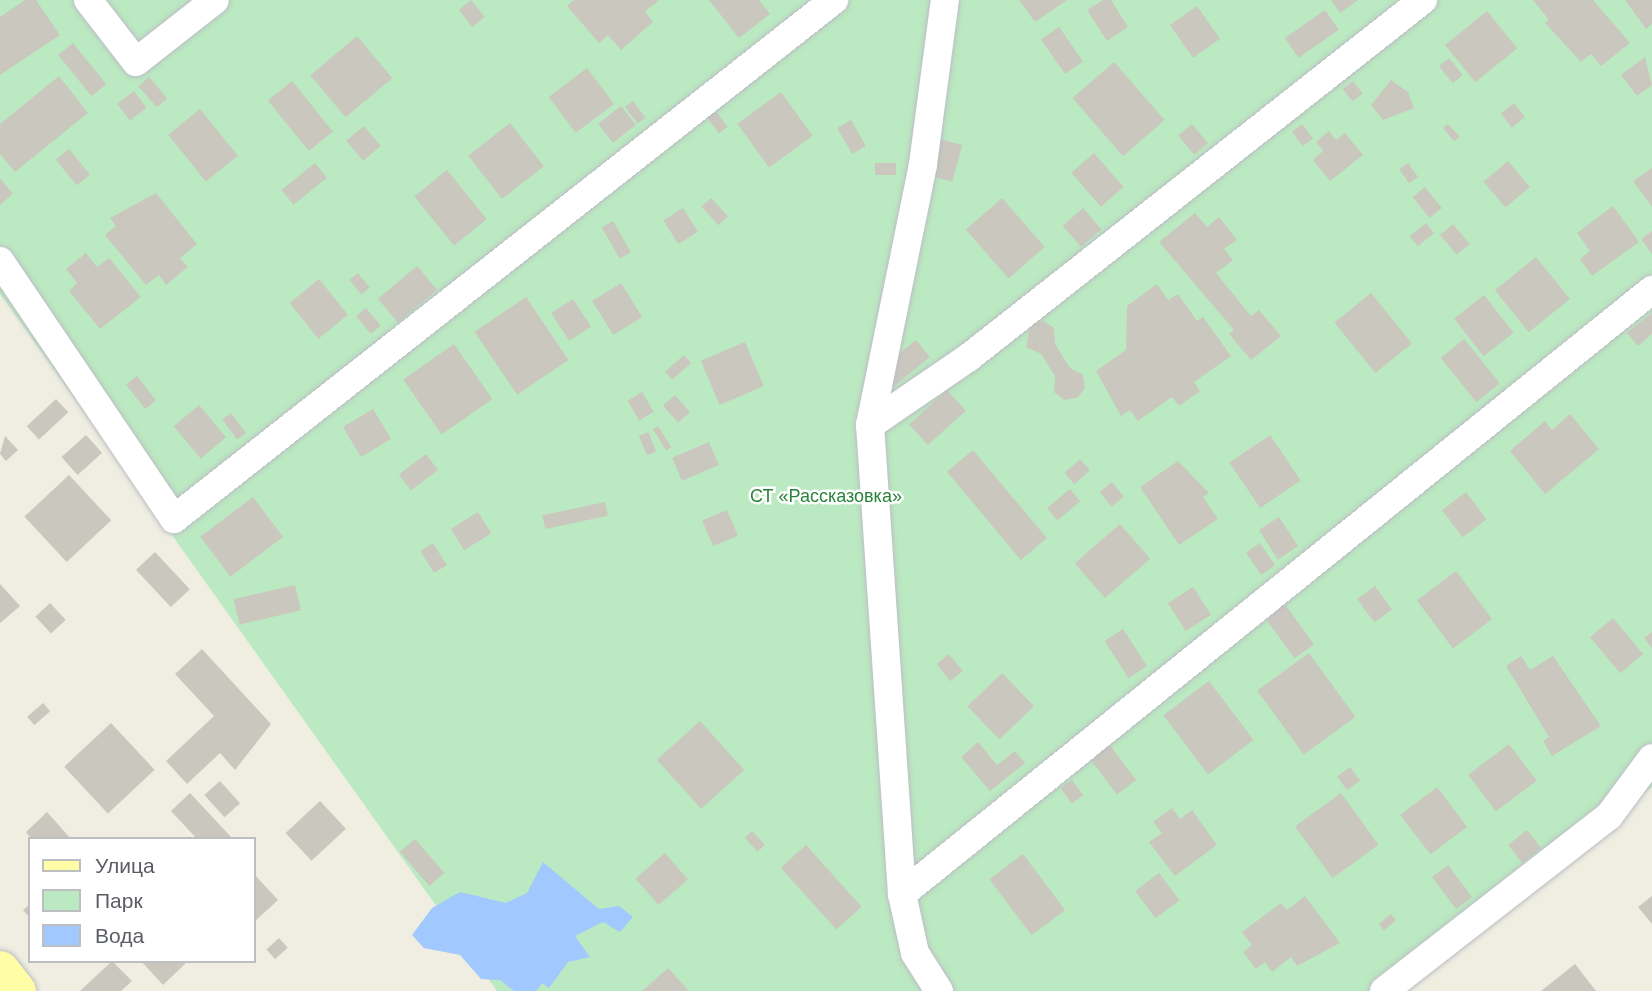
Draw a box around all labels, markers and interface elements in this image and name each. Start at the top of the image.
park label: СТ «Рассказовка» [750,485,902,507]
legend [28,837,256,963]
text: Улица [95,854,155,877]
text: Парк [95,889,143,912]
text: Вода [95,924,144,947]

